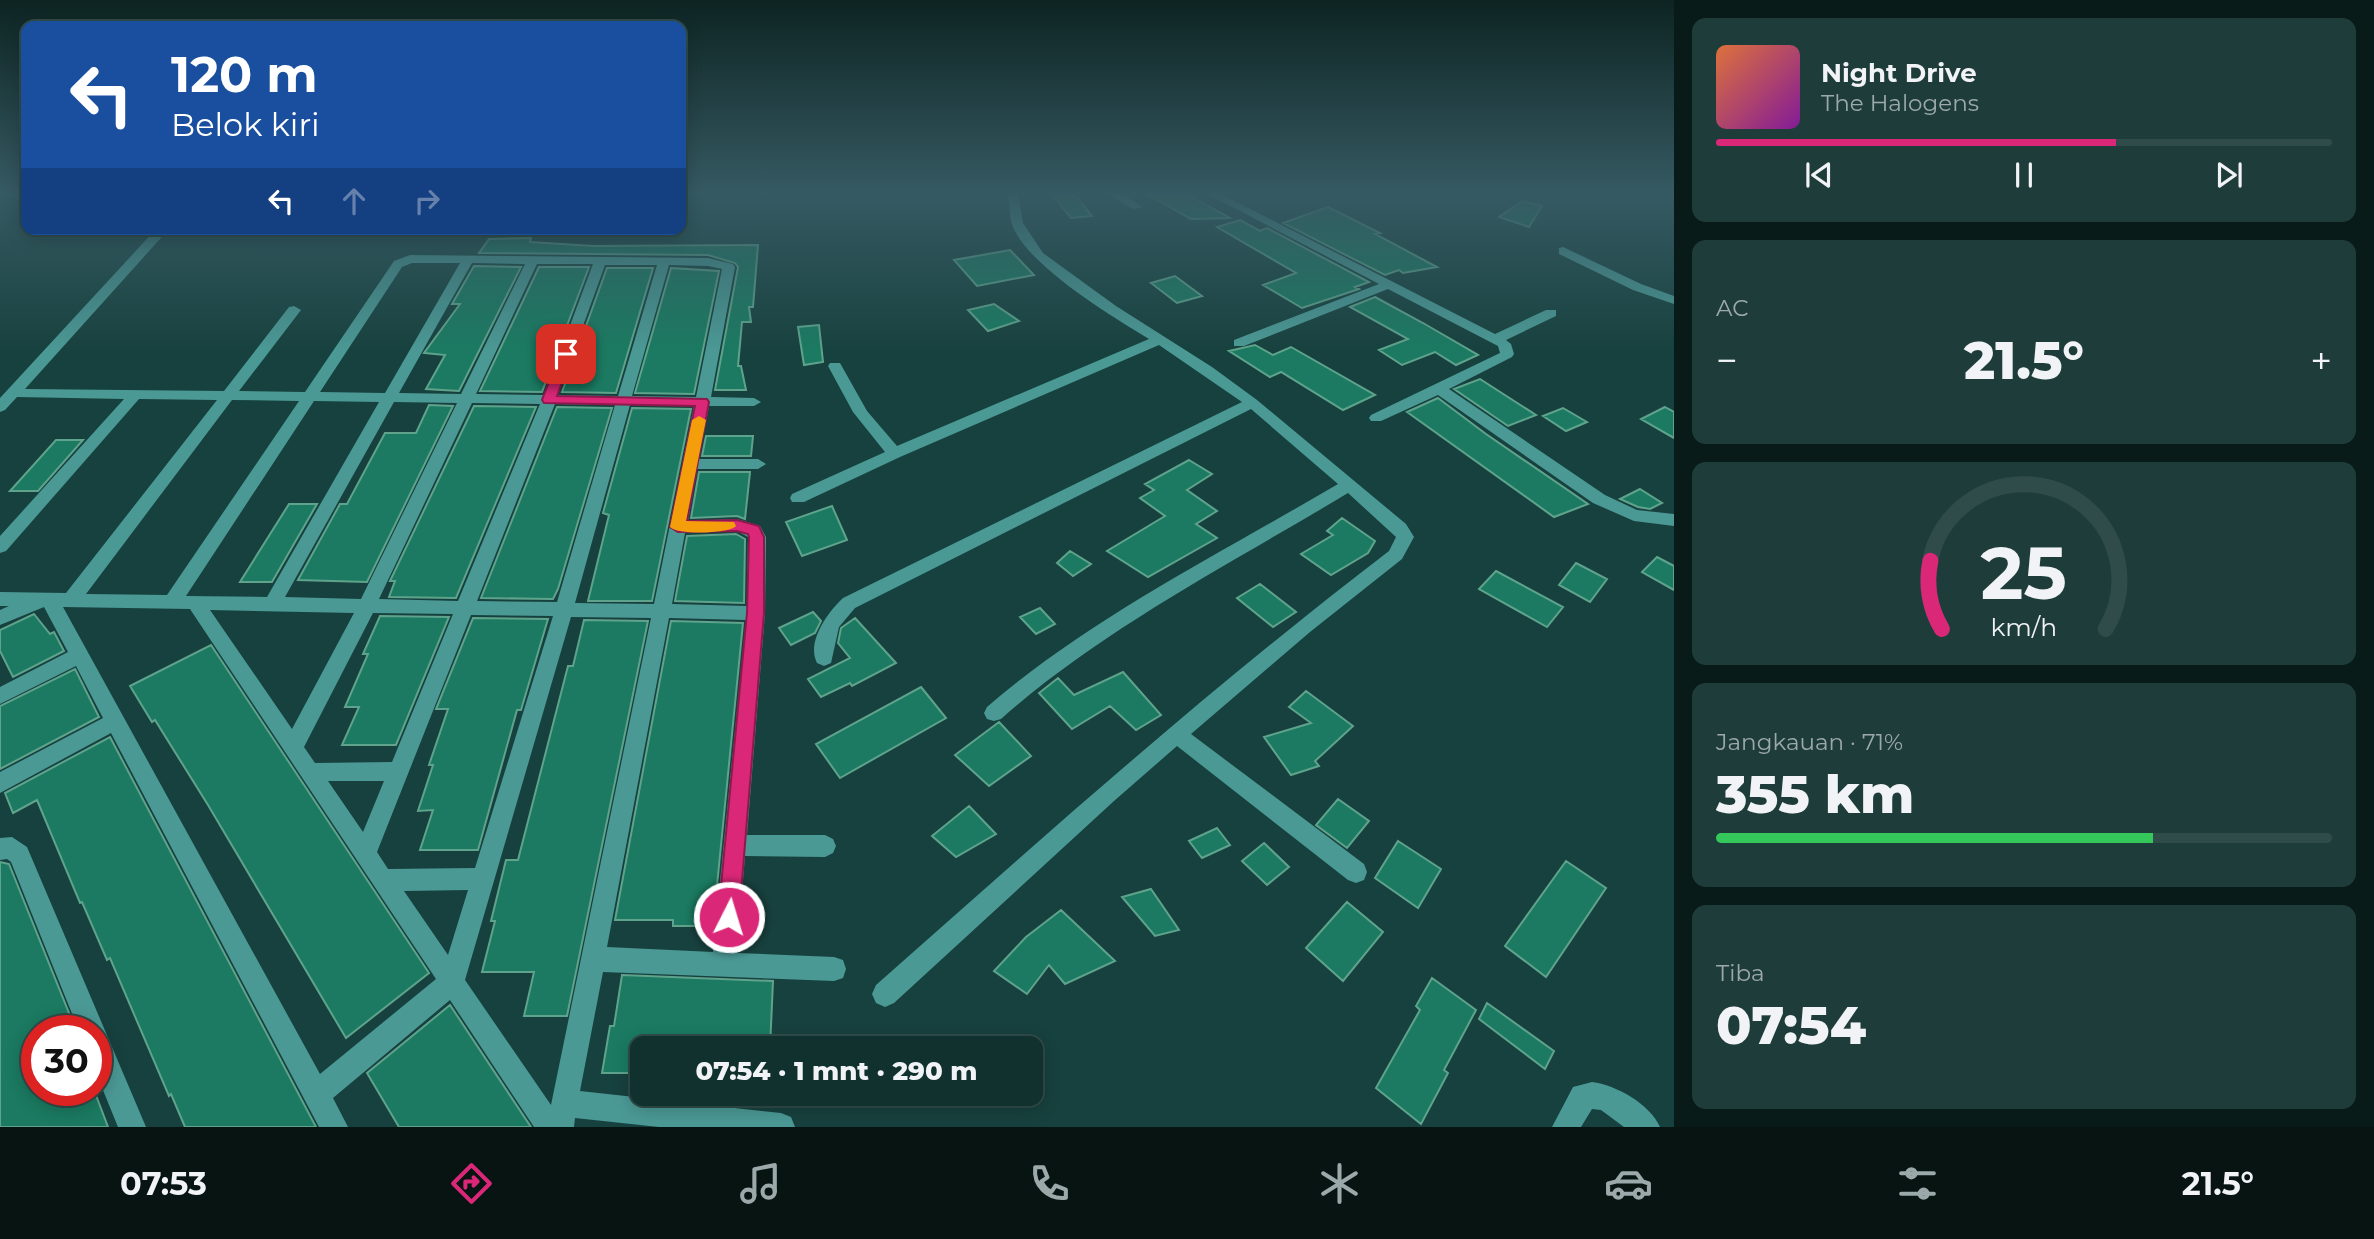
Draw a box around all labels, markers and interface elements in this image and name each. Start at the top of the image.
text: 120 m [171,45,318,104]
icon: left [56,49,147,140]
text: Night Drive [1821,57,1977,89]
text: The Halogens [1821,89,1979,117]
text: Belok kiri [171,105,320,144]
icon: previous [1800,156,1838,194]
icon: pause [2005,156,2043,194]
icon: next [2210,156,2248,194]
icon: left [262,182,300,220]
icon: ahead [335,182,373,220]
icon: right [408,182,446,220]
text: AC [1716,294,1749,322]
pin [536,324,596,384]
text: 21.5° [1964,329,2084,392]
icon: arrive [547,335,585,373]
text: − [1716,337,1738,384]
text: + [2310,337,2332,384]
text: 25 [1981,530,2067,618]
text: km/h [1991,612,2057,642]
text: Jangkauan · 71% [1716,728,1903,756]
text: 355 km [1716,763,1914,826]
position arrow [692,880,766,954]
text: Tiba [1716,959,1764,987]
text: 07:54 [1716,994,1866,1057]
speed limit sign: 30 [21,1015,112,1106]
text: 07:54 · 1 mnt · 290 m [695,1055,978,1087]
icon: directions [447,1159,496,1208]
icon: music [736,1159,785,1208]
icon: phone [1025,1159,1074,1208]
icon: climate [1315,1159,1364,1208]
icon: car [1604,1159,1653,1208]
icon: filters [1893,1159,1942,1208]
text: 07:53 [120,1164,207,1203]
text: 21.5° [2182,1164,2254,1203]

